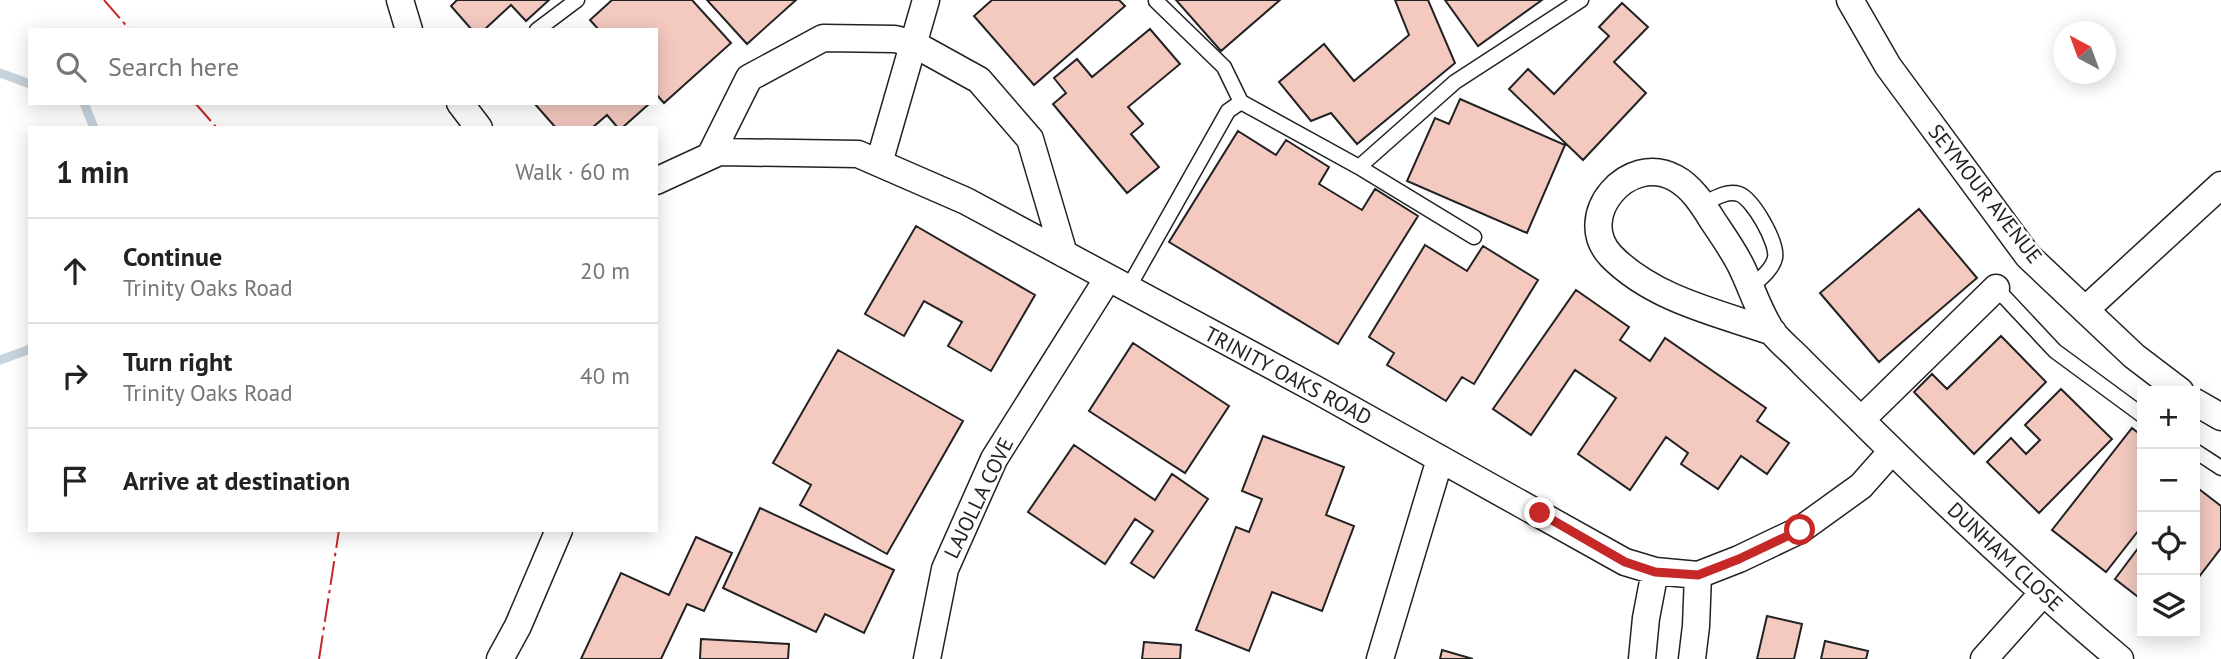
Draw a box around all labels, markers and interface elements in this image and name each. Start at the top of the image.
north arrow [2053,21,2116,84]
search box [28,28,658,105]
icon: search [52,48,90,86]
text: Search here [108,50,239,83]
street label: SEYMOUR AVENUE [1922,118,2048,269]
text: 1 min [56,152,129,191]
text: Walk · 60 m [515,157,630,186]
text: Continue [123,240,222,273]
icon: ahead [56,252,94,290]
text: 20 m [580,256,630,285]
text: Trinity Oaks Road [123,273,293,302]
street label: TRINITY OAKS ROAD [1200,320,1377,431]
text: Turn right [123,345,232,378]
icon: right [56,357,94,395]
text: 40 m [580,361,630,390]
text: Trinity Oaks Road [123,378,293,407]
map controls [2137,386,2200,638]
button: + [2137,386,2200,449]
street label: LAJOLLA COVE [938,433,1019,563]
button: − [2137,449,2200,512]
icon: arrive [56,462,94,500]
text: Arrive at destination [123,464,350,497]
street label: DUNHAM CLOSE [1942,496,2069,617]
route end [1524,497,1555,528]
button: locate [2137,512,2200,575]
route start [1784,514,1815,545]
button: layers [2137,575,2200,638]

